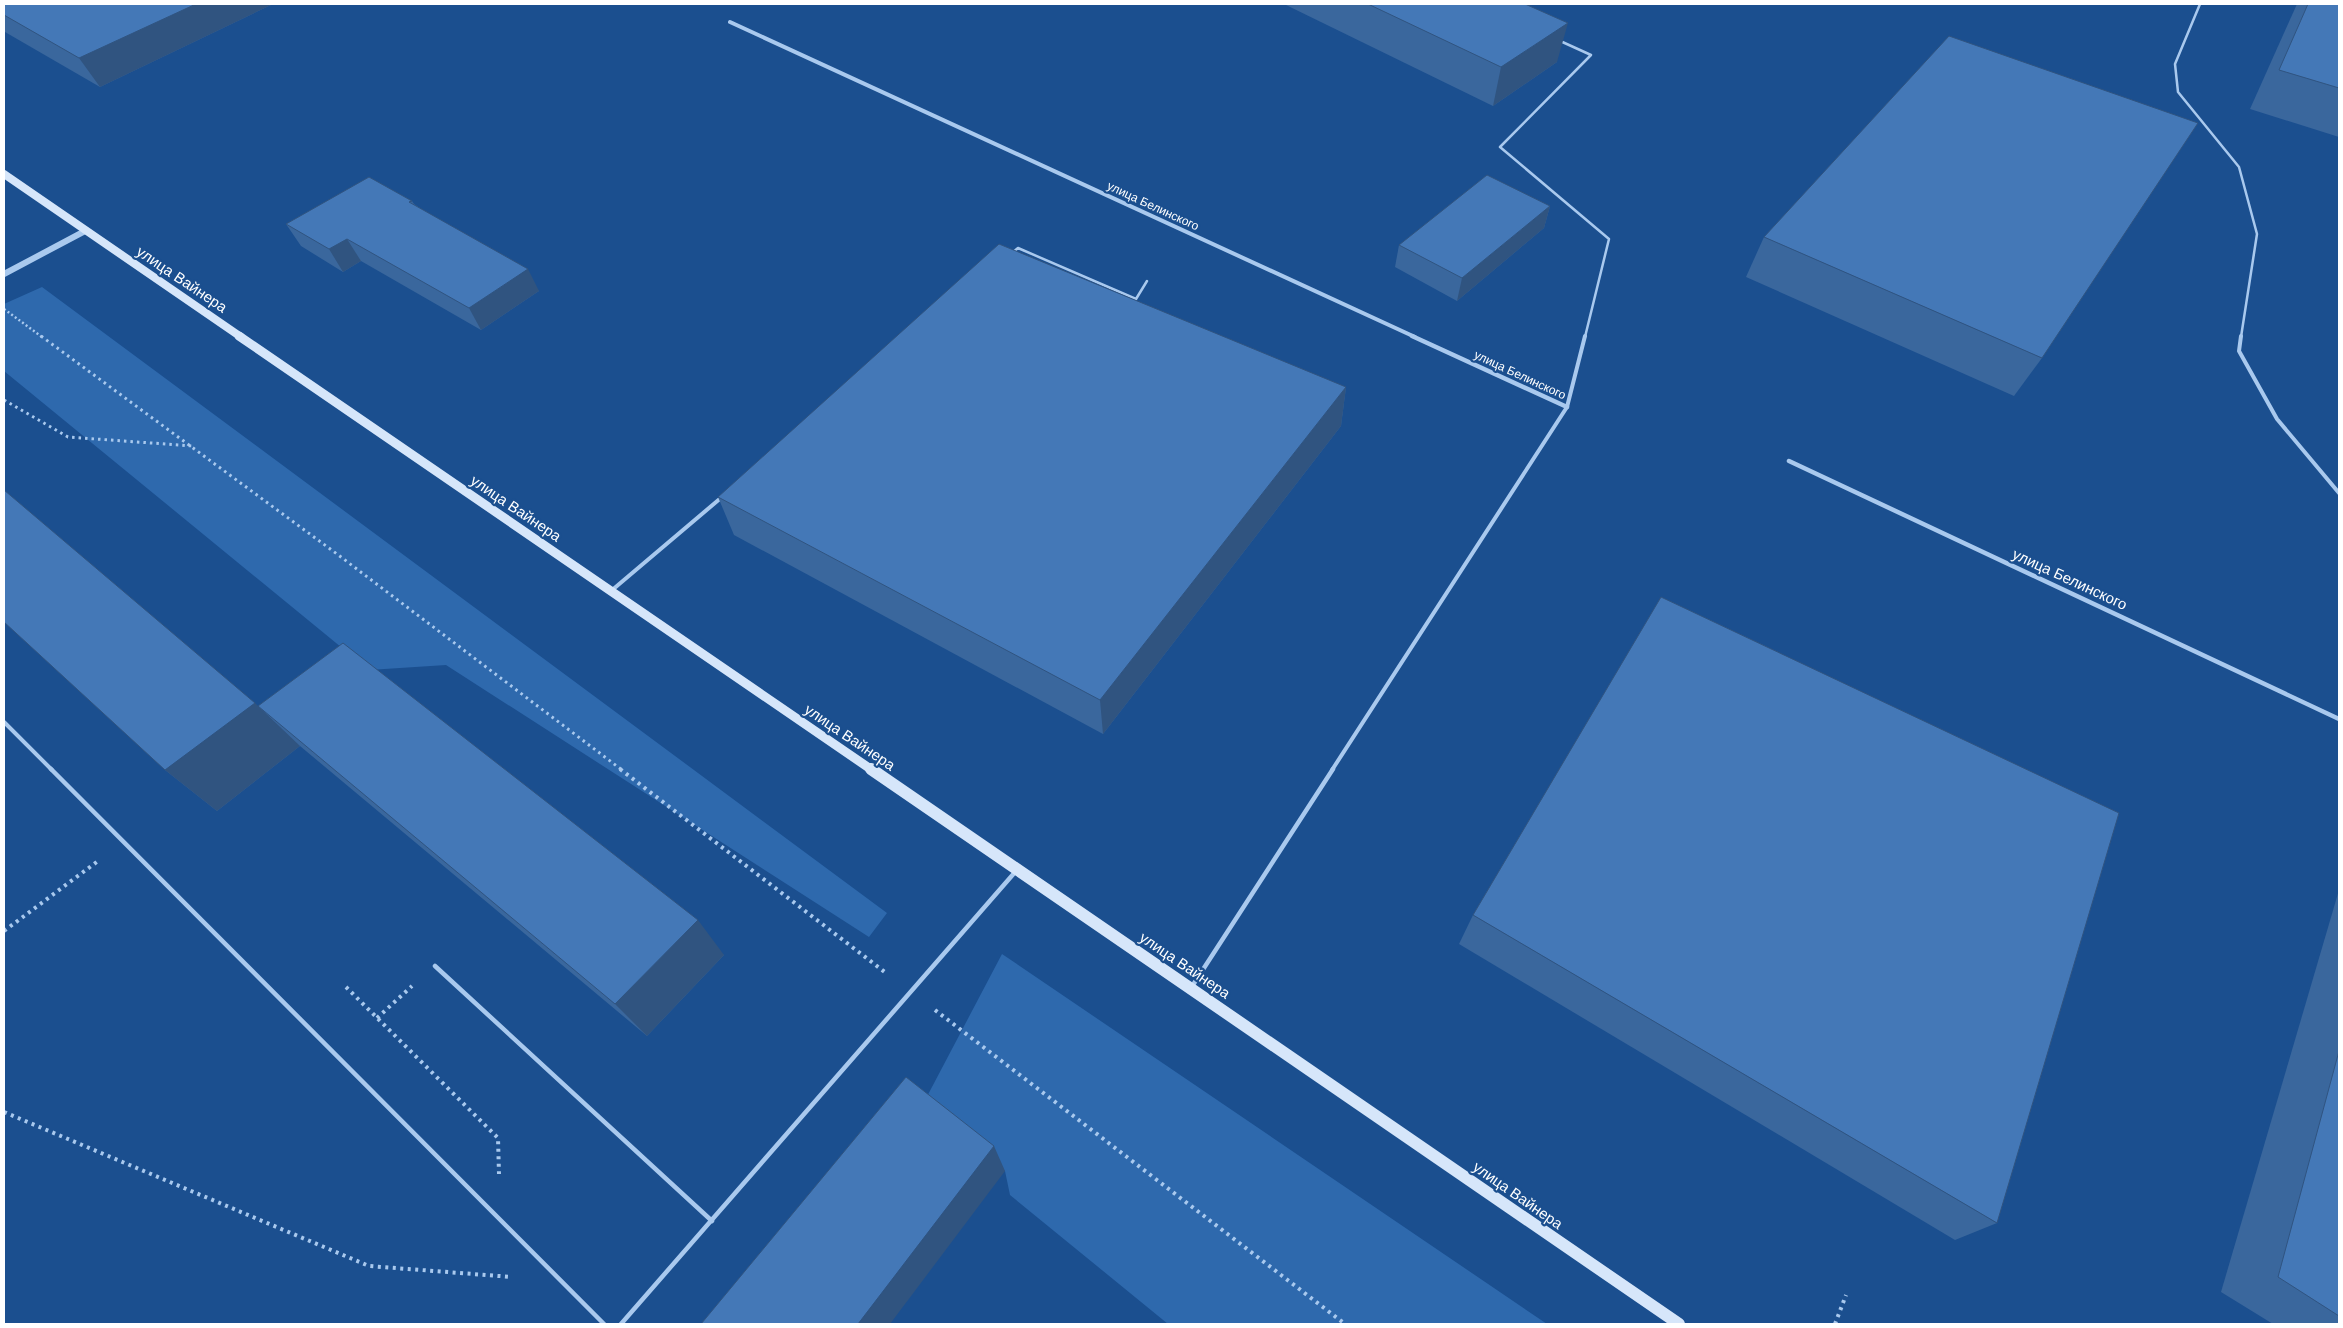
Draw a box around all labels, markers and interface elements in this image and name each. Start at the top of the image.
street label: улица Белинского [1105,179,1201,234]
street label: улица Вайнера [134,242,231,316]
street label: улица Белинского [1472,348,1568,403]
street label: улица Вайнера [468,471,565,545]
street label: улица Белинского [2010,545,2130,613]
street label: улица Вайнера [802,700,899,774]
street label: улица Вайнера [1137,928,1234,1002]
street label: улица Вайнера [1470,1158,1567,1233]

